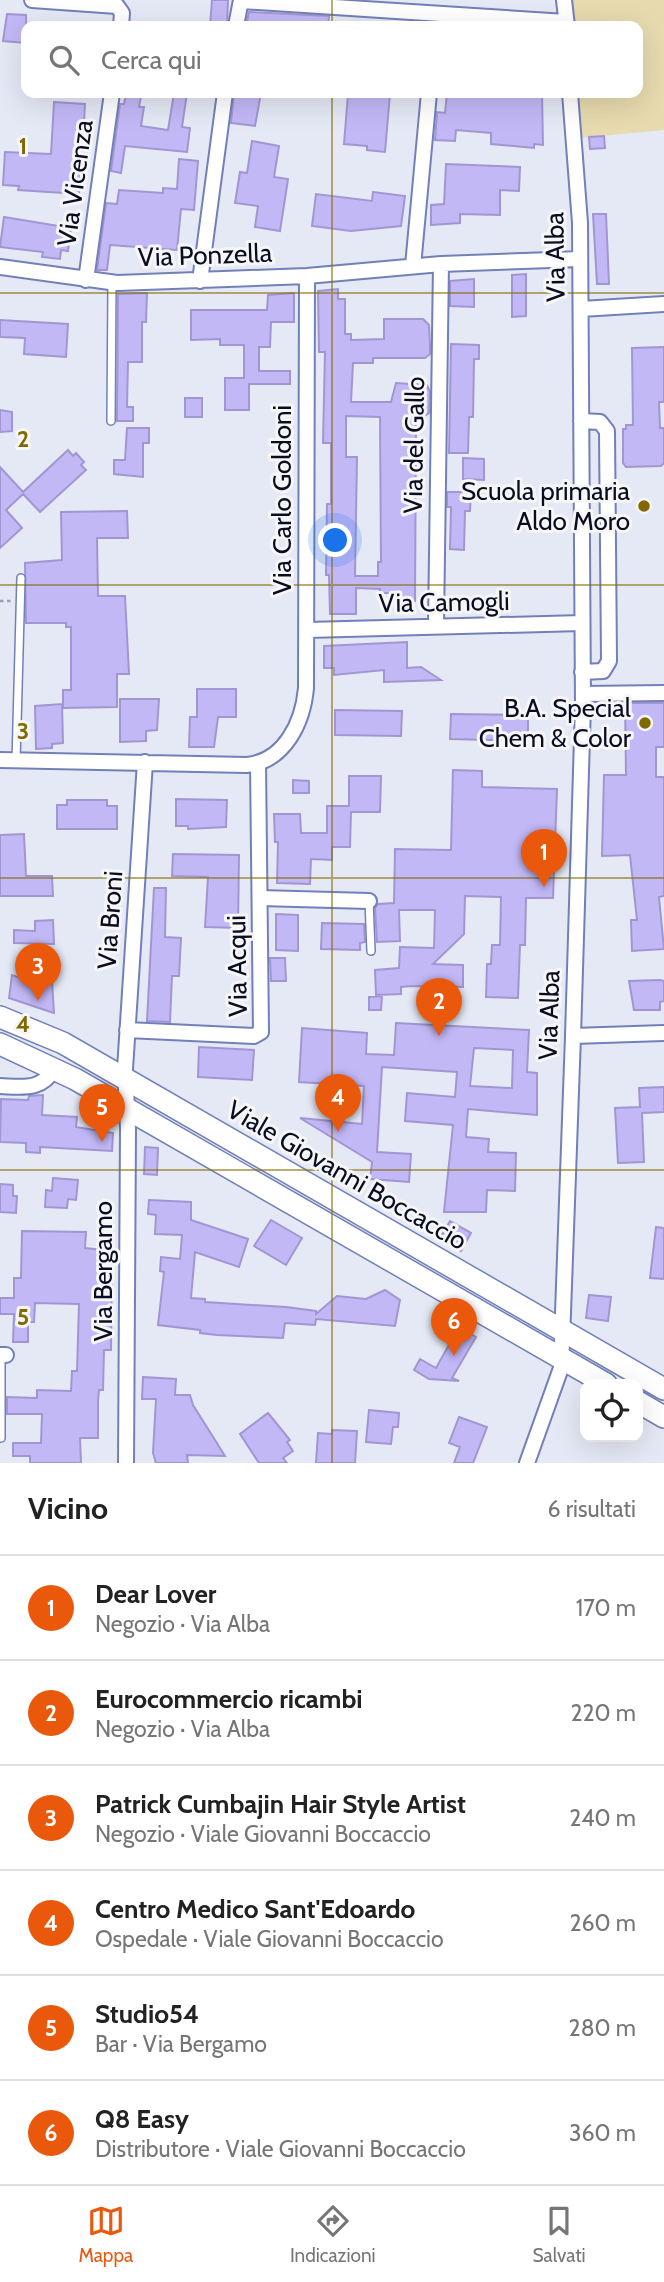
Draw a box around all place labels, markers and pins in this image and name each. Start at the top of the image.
place label: Scuola primaria Aldo Moro [461,475,631,537]
marker: Scuola primaria Aldo Moro [636,498,652,514]
place label: B.A. Special Chem & Color [479,692,632,754]
marker: B.A. Special Chem & Color [637,715,653,731]
pin: 1 [521,829,567,887]
pin: 3 [15,943,61,1001]
pin: 2 [416,978,462,1036]
pin: 4 [315,1074,361,1132]
pin: 5 [79,1084,125,1142]
pin: 6 [431,1298,477,1356]

